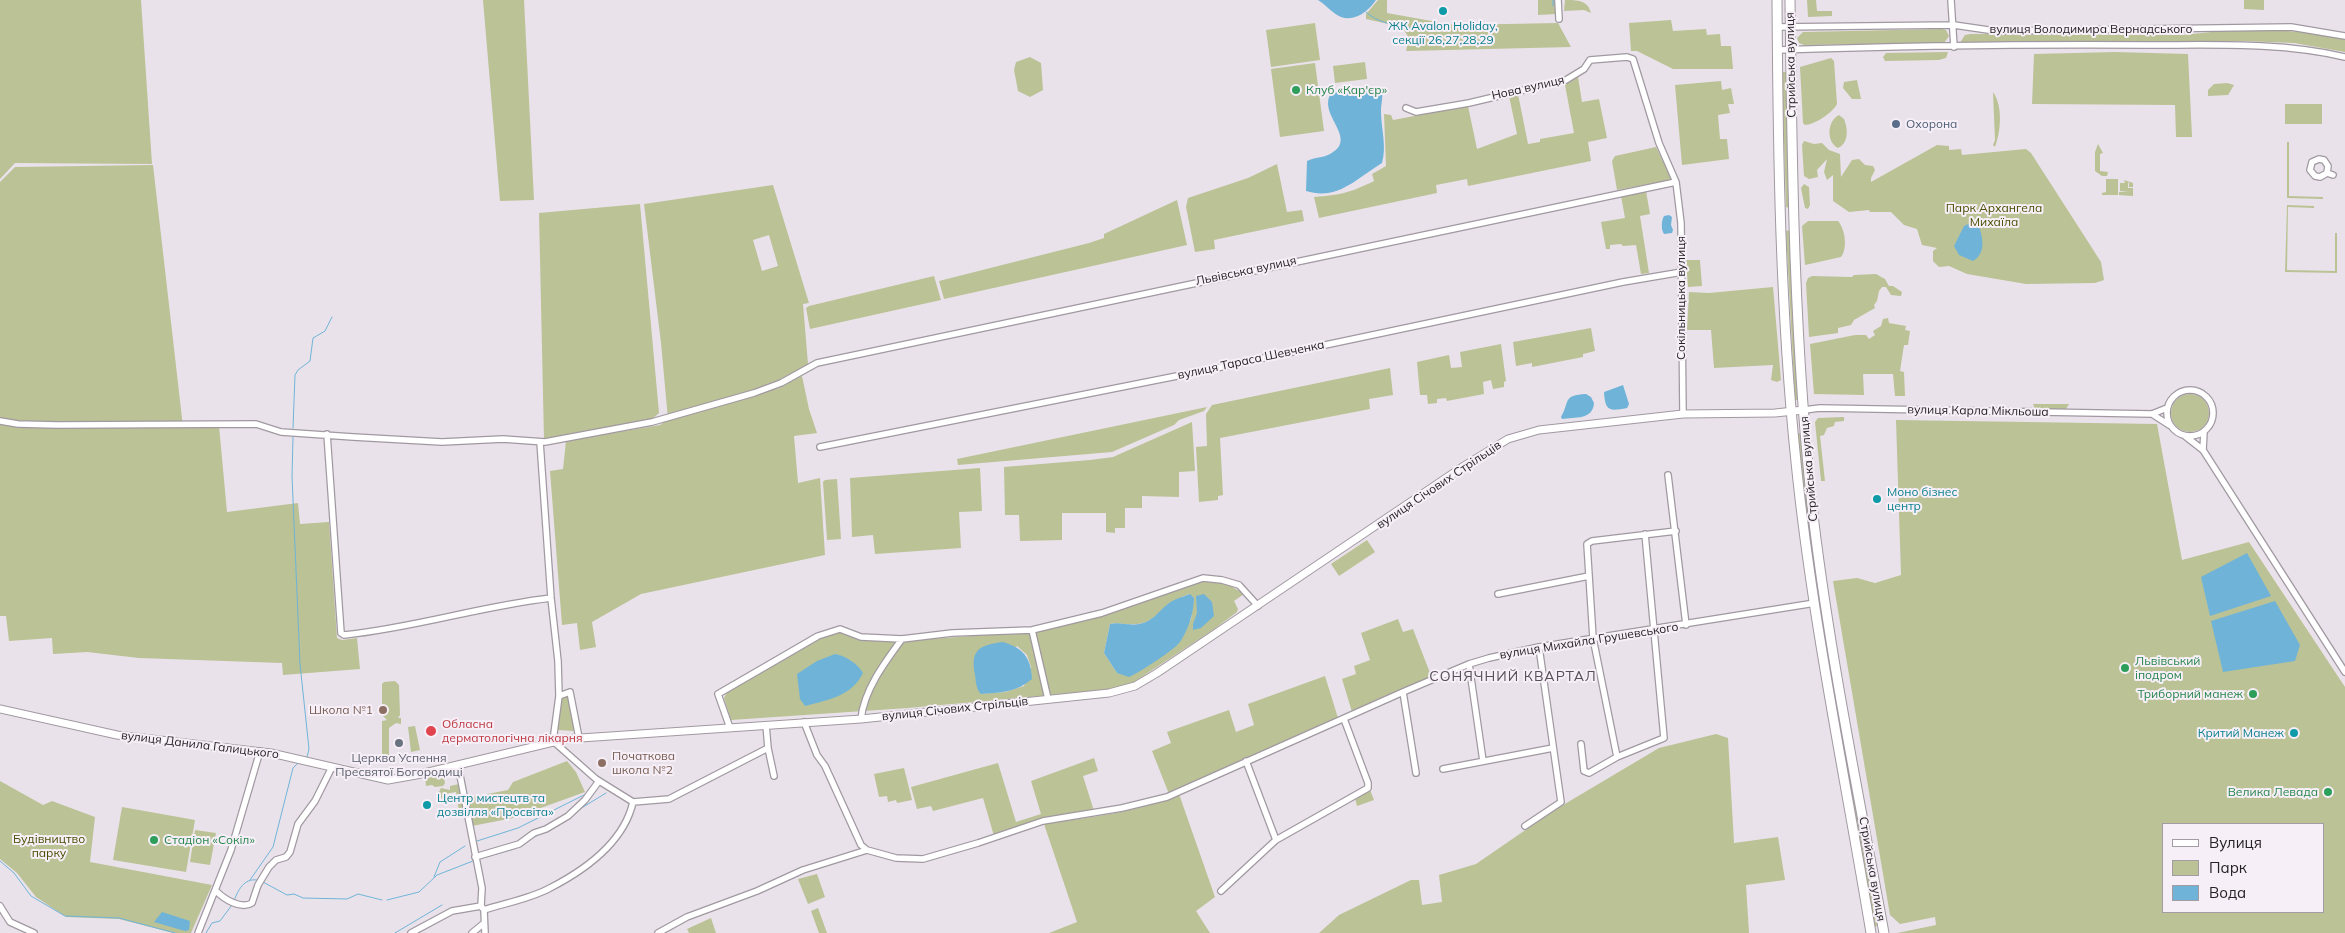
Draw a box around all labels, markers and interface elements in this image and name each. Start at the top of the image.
marker: ЖК Avalon Holiday, секції 26,27,28,29 [1437,5,1449,17]
street label: Стрийська вулиця [1783,12,1799,118]
place label: ЖК Avalon Holiday, секції 26,27,28,29 [1388,19,1498,47]
street label: вулиця Володимира Вернадського [1990,22,2192,36]
street label: Нова вулиця [1490,73,1566,103]
place label: Клуб «Кар'єр» [1306,83,1387,97]
marker: Клуб «Кар'єр» [1290,84,1302,96]
place label: Охорона [1906,117,1957,131]
marker: Охорона [1890,118,1902,130]
park label: Парк Архангела Михаїла [1946,201,2042,229]
street label: Сокільницька вулиця [1674,236,1688,360]
street label: Львівська вулиця [1194,253,1298,289]
street label: вулиця Тараса Шевченка [1176,337,1326,383]
street label: вулиця Карла Мікльоша [1907,403,2049,419]
street label: Стрийська вулиця [1797,416,1821,522]
street label: вулиця Січових Стрільців [1374,438,1504,532]
place label: Моно бізнес центр [1887,485,1957,513]
marker: Моно бізнес центр [1871,493,1883,505]
street label: вулиця Михайла Грушевського [1499,620,1679,662]
place label: Львівський іподром [2135,654,2200,682]
marker: Львівський іподром [2119,662,2131,674]
district label: СОНЯЧНИЙ КВАРТАЛ [1427,669,1599,685]
place label: Триборний манеж [2137,687,2243,701]
marker: Триборний манеж [2247,688,2259,700]
street label: вулиця Січових Стрільців [881,694,1029,724]
place label: Школа №1 [309,703,373,717]
marker: Школа №1 [377,704,389,716]
place label: Обласна дерматологічна лікарня [442,717,583,745]
marker: Обласна дерматологічна лікарня [424,724,438,738]
place label: Критий Манеж [2198,726,2284,740]
marker: Критий Манеж [2288,727,2300,739]
street label: вулиця Данила Галицького [120,728,280,762]
marker: Церква Успення Пресвятої Богородиці [393,737,405,749]
place label: Початкова школа №2 [612,749,675,777]
place label: Церква Успення Пресвятої Богородиці [335,751,463,779]
marker: Початкова школа №2 [596,757,608,769]
place label: Велика Левада [2228,785,2318,799]
marker: Велика Левада [2322,786,2334,798]
place label: Центр мистецтв та дозвілля «Просвіта» [437,791,554,819]
marker: Центр мистецтв та дозвілля «Просвіта» [421,799,433,811]
street label: Стрийська вулиця [1856,816,1888,922]
legend [2162,823,2325,913]
park label: Будівництво парку [13,832,85,860]
place label: Стадіон «Сокіл» [164,833,255,847]
text: Вулиця [2209,833,2262,852]
marker: Стадіон «Сокіл» [148,834,160,846]
text: Парк [2209,858,2247,877]
text: Вода [2209,883,2246,902]

